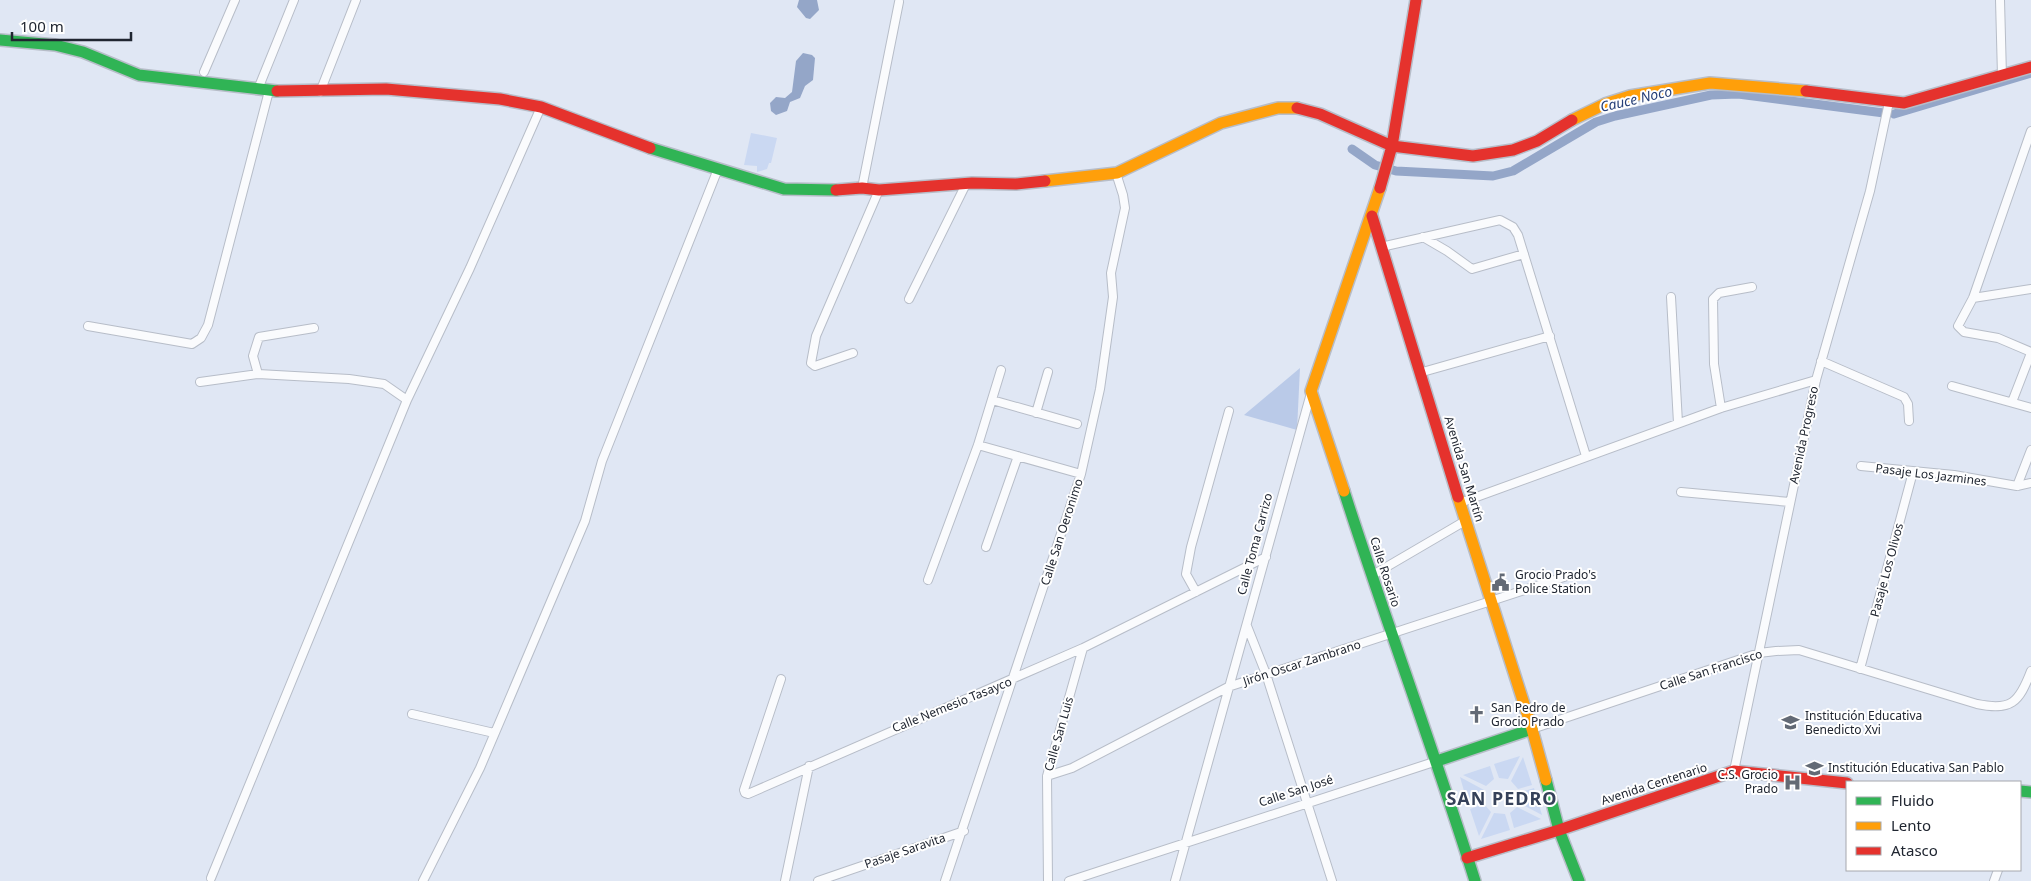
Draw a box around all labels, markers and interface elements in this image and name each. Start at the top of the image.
scale bar [12,10,131,42]
text: 100 m [20,16,64,36]
water label: Cauce Noco [1598,81,1674,116]
street label: Avenida Progreso [1785,385,1822,485]
street label: Avenida San Martín [1440,414,1489,524]
street label: Pasaje Los Jazmines [1875,459,1988,490]
street label: Calle San Oeronimo [1036,476,1087,587]
street label: Calle Toma Carrizo [1233,491,1276,597]
street label: Pasaje Los Olivos [1866,521,1907,619]
street label: Calle Rosario [1366,535,1405,609]
place label: Grocio Prado's Police Station [1515,566,1597,597]
public building icon: Grocio Prado's Police Station [1491,572,1511,592]
street label: Jirón Oscar Zambrano [1240,635,1363,690]
street label: Calle San Francisco [1657,645,1764,694]
street label: Calle Nemesio Tasayco [889,673,1014,736]
street label: Calle San Luis [1040,694,1077,773]
place label: San Pedro de Grocio Prado [1491,699,1566,730]
church icon: San Pedro de Grocio Prado [1467,705,1487,725]
place label: Institución Educativa Benedicto Xvi [1805,707,1922,738]
school or university icon: Institución Educativa Benedicto Xvi [1781,713,1801,733]
street label: Avenida Centenario [1599,758,1709,809]
school or university icon: Institución Educativa San Pablo [1804,758,1824,778]
place label: Institución Educativa San Pablo [1828,759,2004,776]
place label: C.S. Grocio Prado [1717,766,1778,797]
street label: Calle San José [1256,770,1335,811]
hospital icon: C.S. Grocio Prado [1782,772,1802,792]
legend [1846,781,2021,871]
district label: SAN PEDRO [1446,786,1558,810]
text: Fluido [1891,790,1934,810]
text: Lento [1891,815,1931,835]
street label: Pasaje Saravita [862,829,948,872]
text: Atasco [1891,840,1938,860]

